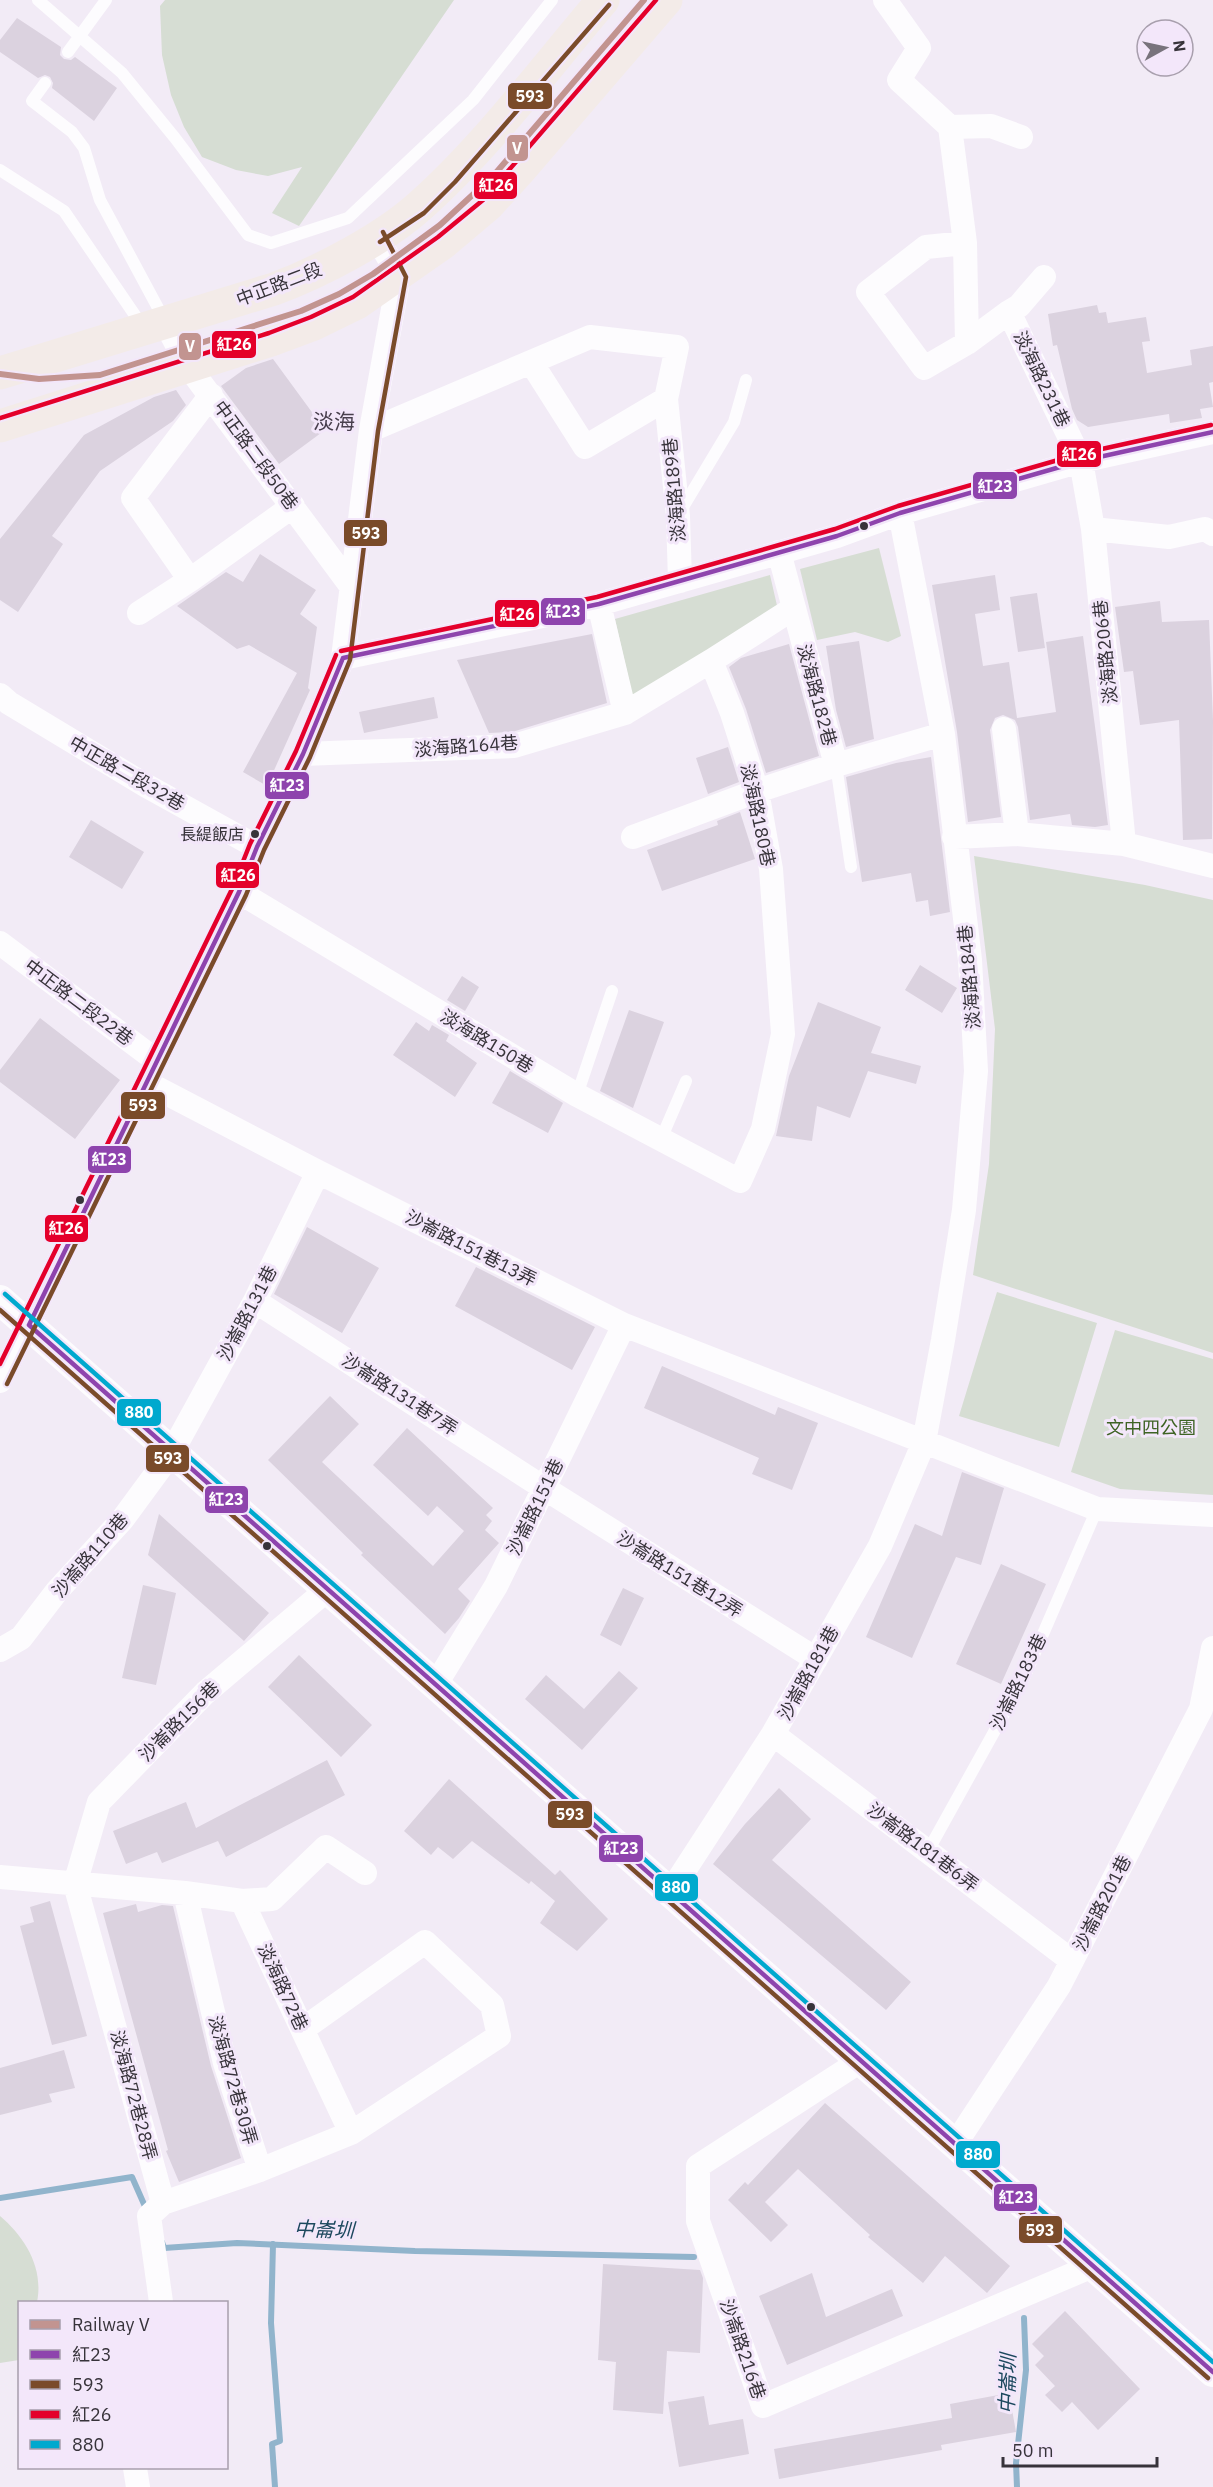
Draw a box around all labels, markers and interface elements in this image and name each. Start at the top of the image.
north arrow [1135,18,1195,78]
text: N [1169,39,1191,53]
line badge: 593 [507,82,553,110]
text: 593 [516,86,544,106]
line badge: V [506,134,529,162]
text: V [512,138,523,158]
line badge: 紅26 [473,171,518,200]
text: 紅26 [478,175,514,195]
street label: 中正路二段 [233,257,325,311]
street label: 淡海路231巷 [1009,327,1075,431]
line badge: 紅26 [211,330,257,359]
line badge: V [178,332,202,361]
text: 紅26 [216,334,252,354]
text: V [185,336,196,356]
street label: 中正路二段50巷 [209,396,303,514]
district label: 淡海 [313,407,355,435]
street label: 淡海路189巷 [658,437,690,543]
line badge: 紅26 [1056,440,1102,468]
text: 紅26 [1061,444,1097,464]
line badge: 紅23 [972,471,1018,500]
text: 紅23 [977,476,1013,496]
line badge: 593 [343,519,388,547]
unlabelled marker [858,520,870,532]
text: 593 [352,523,380,543]
line badge: 紅23 [540,597,586,626]
line badge: 紅26 [494,599,540,628]
street label: 淡海路206巷 [1088,599,1122,705]
text: 紅23 [545,601,581,621]
text: 紅26 [499,604,535,624]
street label: 淡海路182巷 [792,642,842,748]
street label: 中正路二段32巷 [65,731,189,815]
street label: 淡海路164巷 [413,731,519,761]
street label: 淡海路180巷 [736,762,780,868]
line badge: 紅23 [264,771,310,800]
text: 紅23 [269,775,305,795]
place label: 長緹飯店 [180,824,244,844]
marker: 長緹飯店 [249,828,261,840]
line badge: 紅26 [215,861,260,889]
text: 紅26 [220,865,256,885]
street label: 淡海路184巷 [953,924,985,1030]
street label: 中正路二段22巷 [20,954,138,1050]
street label: 淡海路150巷 [436,1004,538,1078]
line badge: 593 [120,1091,166,1120]
text: 593 [129,1095,157,1115]
line badge: 紅23 [87,1145,132,1174]
text: 紅23 [91,1149,127,1169]
unlabelled marker [74,1194,86,1206]
street label: 沙崙路151巷13弄 [402,1205,540,1291]
line badge: 紅26 [44,1214,89,1243]
text: 紅26 [48,1218,84,1238]
street label: 沙崙路131巷 [212,1262,282,1364]
street label: 沙崙路131巷7弄 [338,1348,462,1440]
line badge: 880 [116,1398,162,1427]
text: 880 [125,1402,154,1422]
park label: 文中四公園 [1106,1416,1196,1439]
line badge: 593 [145,1444,190,1473]
text: 593 [154,1448,182,1468]
street label: 沙崙路151巷 [502,1455,568,1559]
line badge: 紅23 [204,1485,249,1514]
text: 紅23 [208,1489,244,1509]
street label: 沙崙路110巷 [47,1508,133,1602]
street label: 沙崙路151巷12弄 [613,1526,747,1622]
unlabelled marker [261,1540,273,1552]
street label: 沙崙路181巷 [773,1622,843,1724]
street label: 沙崙路183巷 [985,1630,1051,1734]
street label: 沙崙路156巷 [134,1676,224,1766]
street label: 沙崙路181巷6弄 [863,1798,983,1896]
line badge: 593 [547,1800,593,1829]
text: 593 [556,1804,584,1824]
line badge: 紅23 [598,1834,644,1863]
text: 紅23 [603,1838,639,1858]
street label: 沙崙路201巷 [1068,1851,1136,1955]
line badge: 880 [654,1873,699,1902]
text: 880 [662,1877,691,1897]
street label: 淡海路72巷 [253,1940,313,2034]
unlabelled marker [805,2001,817,2013]
street label: 淡海路72巷30弄 [204,2013,262,2147]
street label: 淡海路72巷28弄 [106,2028,162,2162]
line badge: 880 [955,2140,1001,2169]
text: 880 [964,2144,993,2164]
line badge: 紅23 [993,2183,1038,2212]
text: 紅23 [998,2187,1034,2207]
water label: 中崙圳 [294,2214,357,2244]
line badge: 593 [1018,2215,1063,2244]
text: 593 [1026,2220,1054,2240]
street label: 沙崙路216巷 [715,2296,771,2402]
legend [18,2301,228,2469]
text: Railway V [72,2313,150,2336]
text: 紅23 [72,2343,112,2366]
water label: 中崙圳 [992,2351,1022,2414]
text: 593 [72,2373,104,2396]
text: 紅26 [72,2403,112,2426]
scale bar [1003,2430,1158,2468]
text: 880 [72,2433,104,2456]
text: 50 m [1012,2439,1054,2462]

